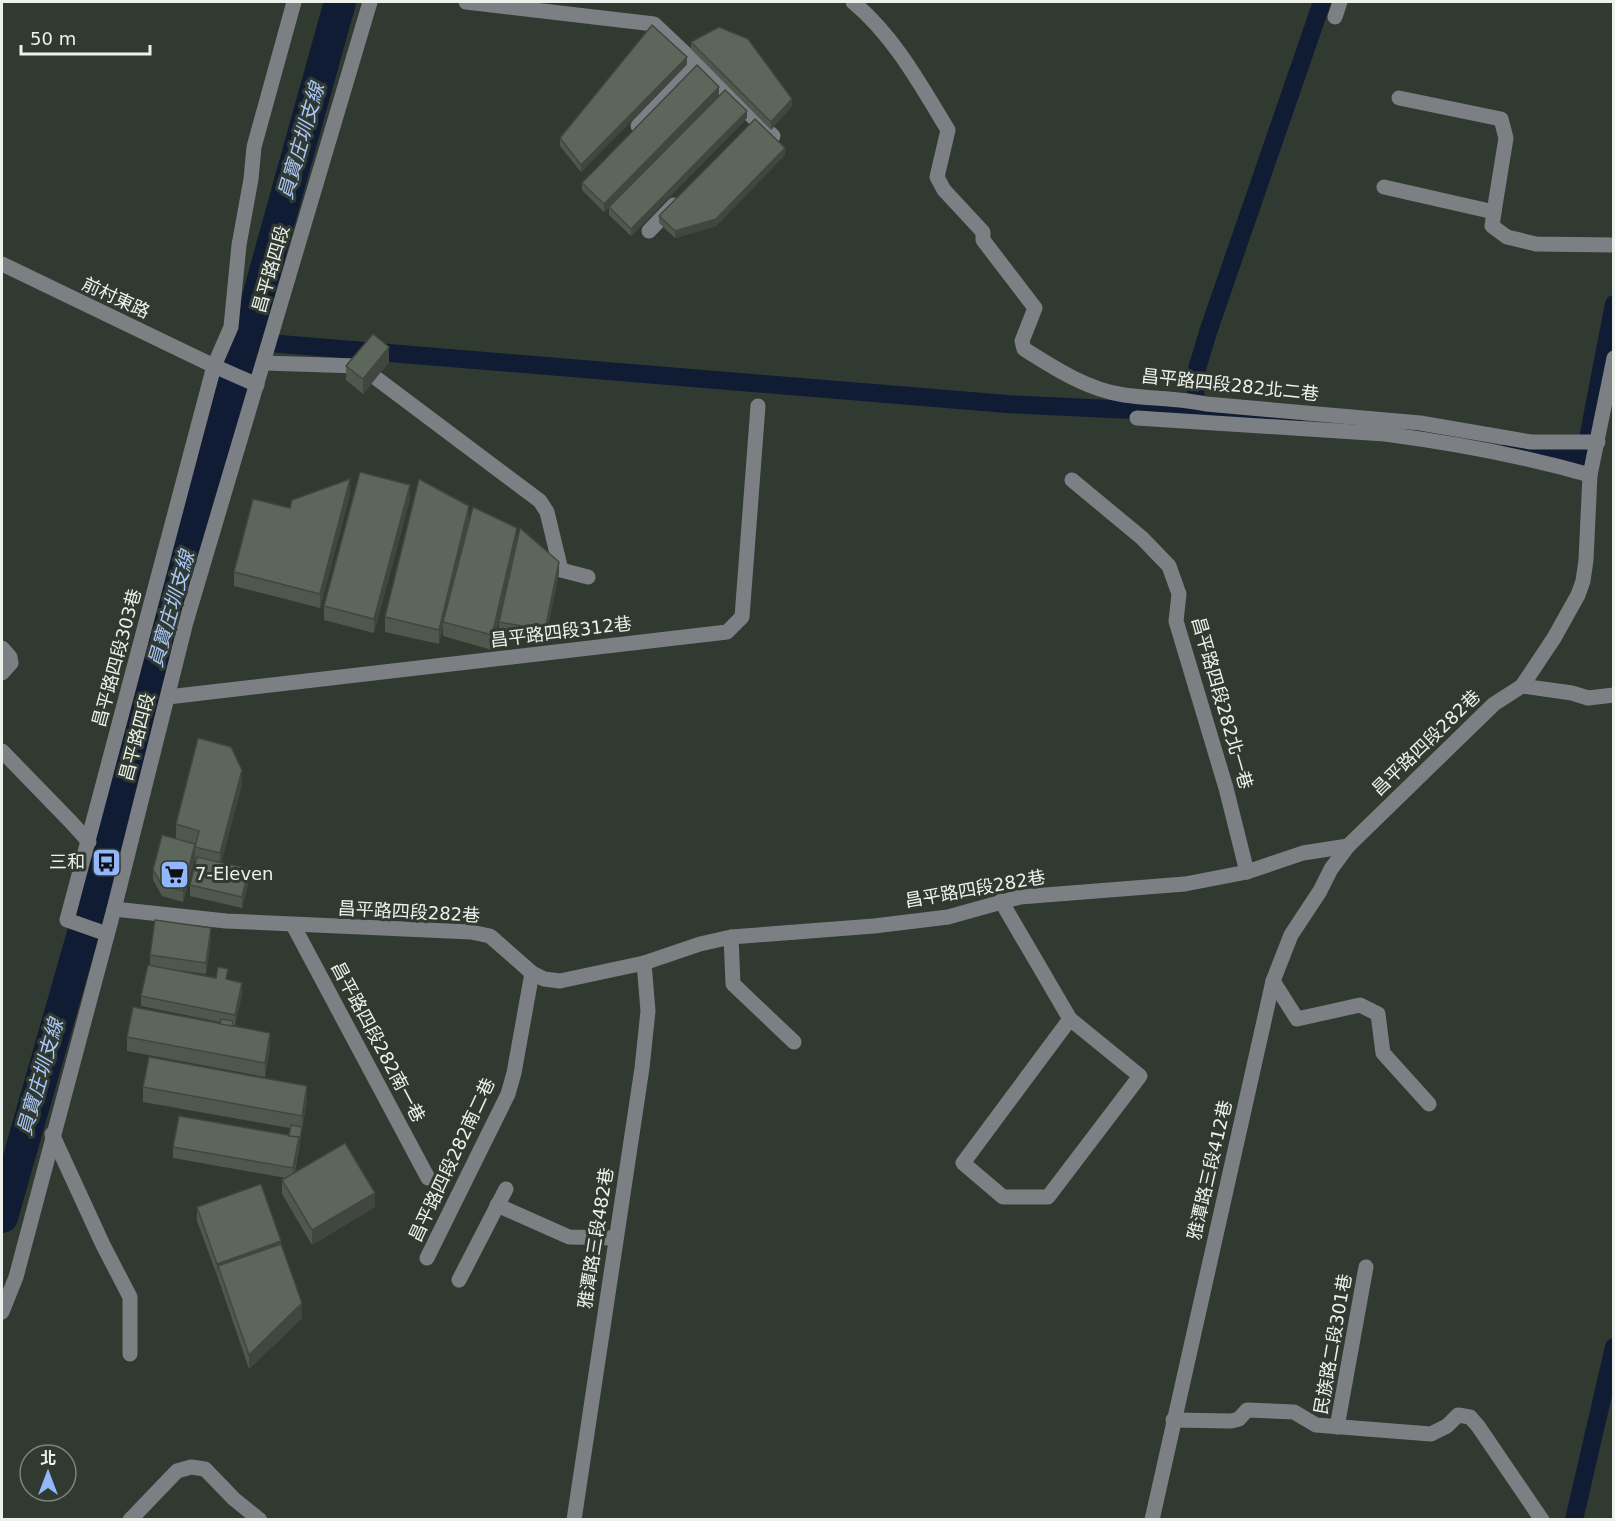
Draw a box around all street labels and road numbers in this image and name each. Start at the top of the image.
street label: 昌平路四段 [248,223,293,315]
street label: 前村東路 [79,273,153,322]
street label: 昌平路四段282北二巷 [1140,365,1320,404]
street label: 昌平路四段303巷 [88,586,145,729]
street label: 昌平路四段312巷 [489,612,633,651]
street label: 昌平路四段282北一巷 [1188,614,1257,791]
street label: 昌平路四段282巷 [1367,686,1484,800]
street label: 昌平路四段 [115,691,158,783]
street label: 昌平路四段282巷 [903,866,1047,911]
street label: 昌平路四段282巷 [337,897,481,926]
street label: 昌平路四段282南一巷 [327,958,430,1125]
street label: 昌平路四段282南二巷 [404,1075,499,1245]
street label: 雅潭路三段412巷 [1183,1098,1236,1242]
street label: 雅潭路三段482巷 [574,1166,617,1310]
street label: 民族路二段301巷 [1310,1272,1355,1416]

